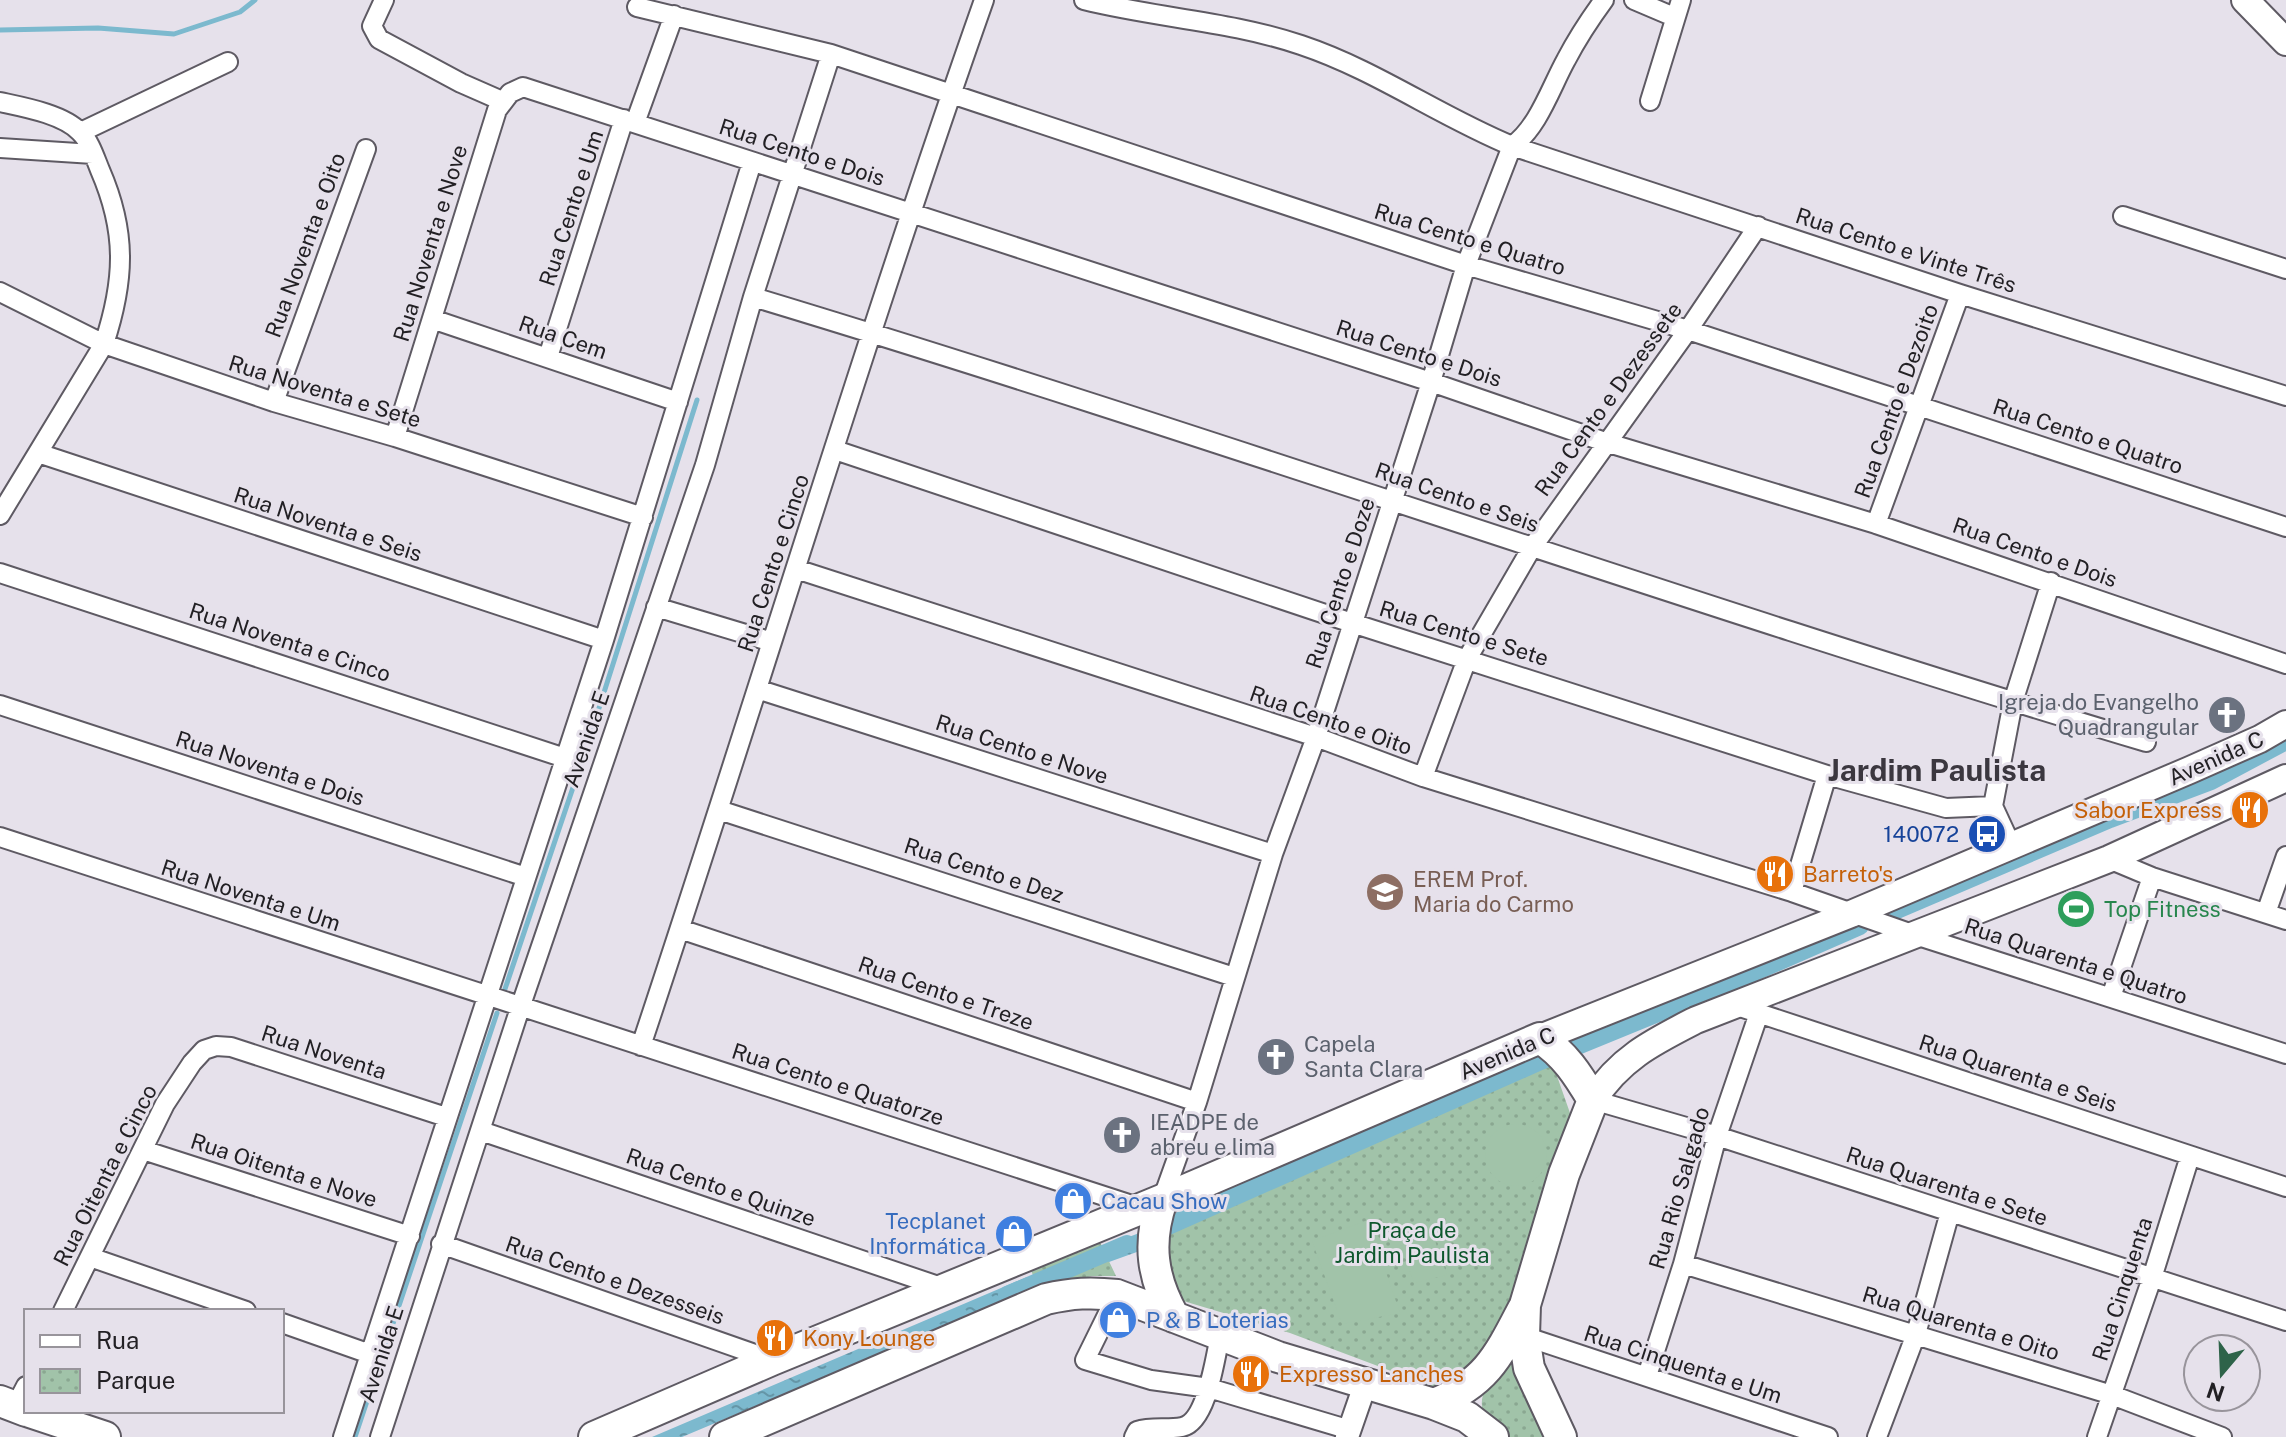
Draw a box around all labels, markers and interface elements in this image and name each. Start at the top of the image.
street label: Rua Cento e Dois [716,113,888,191]
street label: Rua Cento e Um [534,127,608,289]
street label: Rua Noventa e Nove [388,141,472,345]
street label: Rua Noventa e Oito [259,149,351,341]
street label: Rua Cento e Quatro [1371,198,1569,280]
street label: Rua Cento e Vinte Três [1792,202,2020,298]
street label: Rua Cento e Dezessete [1529,297,1687,501]
street label: Rua Cento e Dezoito [1849,300,1943,502]
street label: Rua Cem [515,310,611,364]
street label: Rua Cento e Dois [1333,314,1505,392]
street label: Rua Noventa e Sete [226,349,424,433]
street label: Rua Cento e Quatro [1990,393,2186,479]
street label: Rua Cento e Seis [1372,457,1542,537]
street label: Rua Cento e Cinco [732,471,814,655]
street label: Rua Noventa e Seis [231,481,425,567]
street label: Rua Cento e Doze [1300,494,1380,672]
street label: Rua Cento e Dois [1949,512,2121,592]
street label: Rua Cento e Sete [1376,595,1552,671]
street label: Rua Noventa e Cinco [186,597,394,687]
street label: Rua Cento e Oito [1246,680,1416,760]
street label: Avenida E [557,687,615,791]
place label: Igreja do Evangelho Quadrangular [1998,689,2199,740]
church icon: Igreja do Evangelho Quadrangular [2206,694,2248,736]
street label: Rua Cento e Nove [932,709,1112,789]
street label: Rua Noventa e Dois [172,725,368,811]
street label: Avenida C [2164,725,2268,791]
district label: Jardim Paulista [1828,752,2046,788]
restaurant icon: Sabor Express [2229,789,2271,831]
place label: Sabor Express [2074,797,2222,823]
bus stop icon: 140072 [1966,813,2008,855]
place label: 140072 [1883,821,1959,847]
street label: Rua Cento e Dez [901,832,1067,908]
restaurant icon: Barreto's [1754,853,1796,895]
street label: Rua Noventa e Um [158,854,344,936]
place label: Barreto's [1803,861,1893,887]
place label: EREM Prof. Maria do Carmo [1413,866,1574,917]
school or university icon: EREM Prof. Maria do Carmo [1364,871,1406,913]
sports icon: Top Fitness [2055,888,2097,930]
place label: Top Fitness [2104,896,2221,922]
street label: Rua Quarenta e Quatro [1961,913,2191,1009]
street label: Rua Cento e Treze [855,951,1037,1035]
street label: Rua Noventa [258,1020,390,1084]
street label: Avenida C [1455,1021,1559,1085]
street label: Rua Quarenta e Seis [1916,1029,2120,1117]
place label: Capela Santa Clara [1304,1031,1423,1082]
church icon: Capela Santa Clara [1255,1036,1297,1078]
street label: Rua Cento e Quatorze [729,1037,947,1131]
street label: Rua Oitenta e Cinco [48,1080,162,1270]
street label: Rua Rio Salgado [1643,1104,1715,1272]
place label: IEADPE de abreu e lima [1150,1109,1275,1160]
church icon: IEADPE de abreu e lima [1101,1114,1143,1156]
street label: Rua Oitenta e Nove [187,1128,381,1212]
street label: Rua Quarenta e Sete [1843,1141,2051,1231]
street label: Rua Cento e Quinze [623,1142,819,1232]
shop icon: Cacau Show [1052,1180,1094,1222]
place label: Cacau Show [1101,1188,1227,1214]
place label: Tecplanet Informática [869,1208,986,1259]
shop icon: Tecplanet Informática [993,1213,1035,1255]
street label: Rua Cinquenta [2087,1214,2157,1364]
park label: Praça de Jardim Paulista [1335,1217,1489,1268]
street label: Rua Cento e Dezesseis [502,1230,728,1330]
street label: Rua Quarenta e Oito [1859,1281,2063,1365]
shop icon: P & B Loterias [1097,1299,1139,1341]
street label: Avenida E [353,1302,409,1406]
place label: P & B Loterias [1146,1307,1289,1333]
legend [24,1309,284,1413]
restaurant icon: Kony Lounge [754,1317,796,1359]
street label: Rua Cinquenta e Um [1581,1320,1785,1408]
place label: Kony Lounge [803,1325,935,1351]
text: Rua [96,1326,139,1354]
north arrow [2182,1333,2262,1413]
restaurant icon: Expresso Lanches [1230,1353,1272,1395]
place label: Expresso Lanches [1279,1361,1464,1387]
text: Parque [96,1366,175,1394]
text: N [2203,1377,2228,1407]

